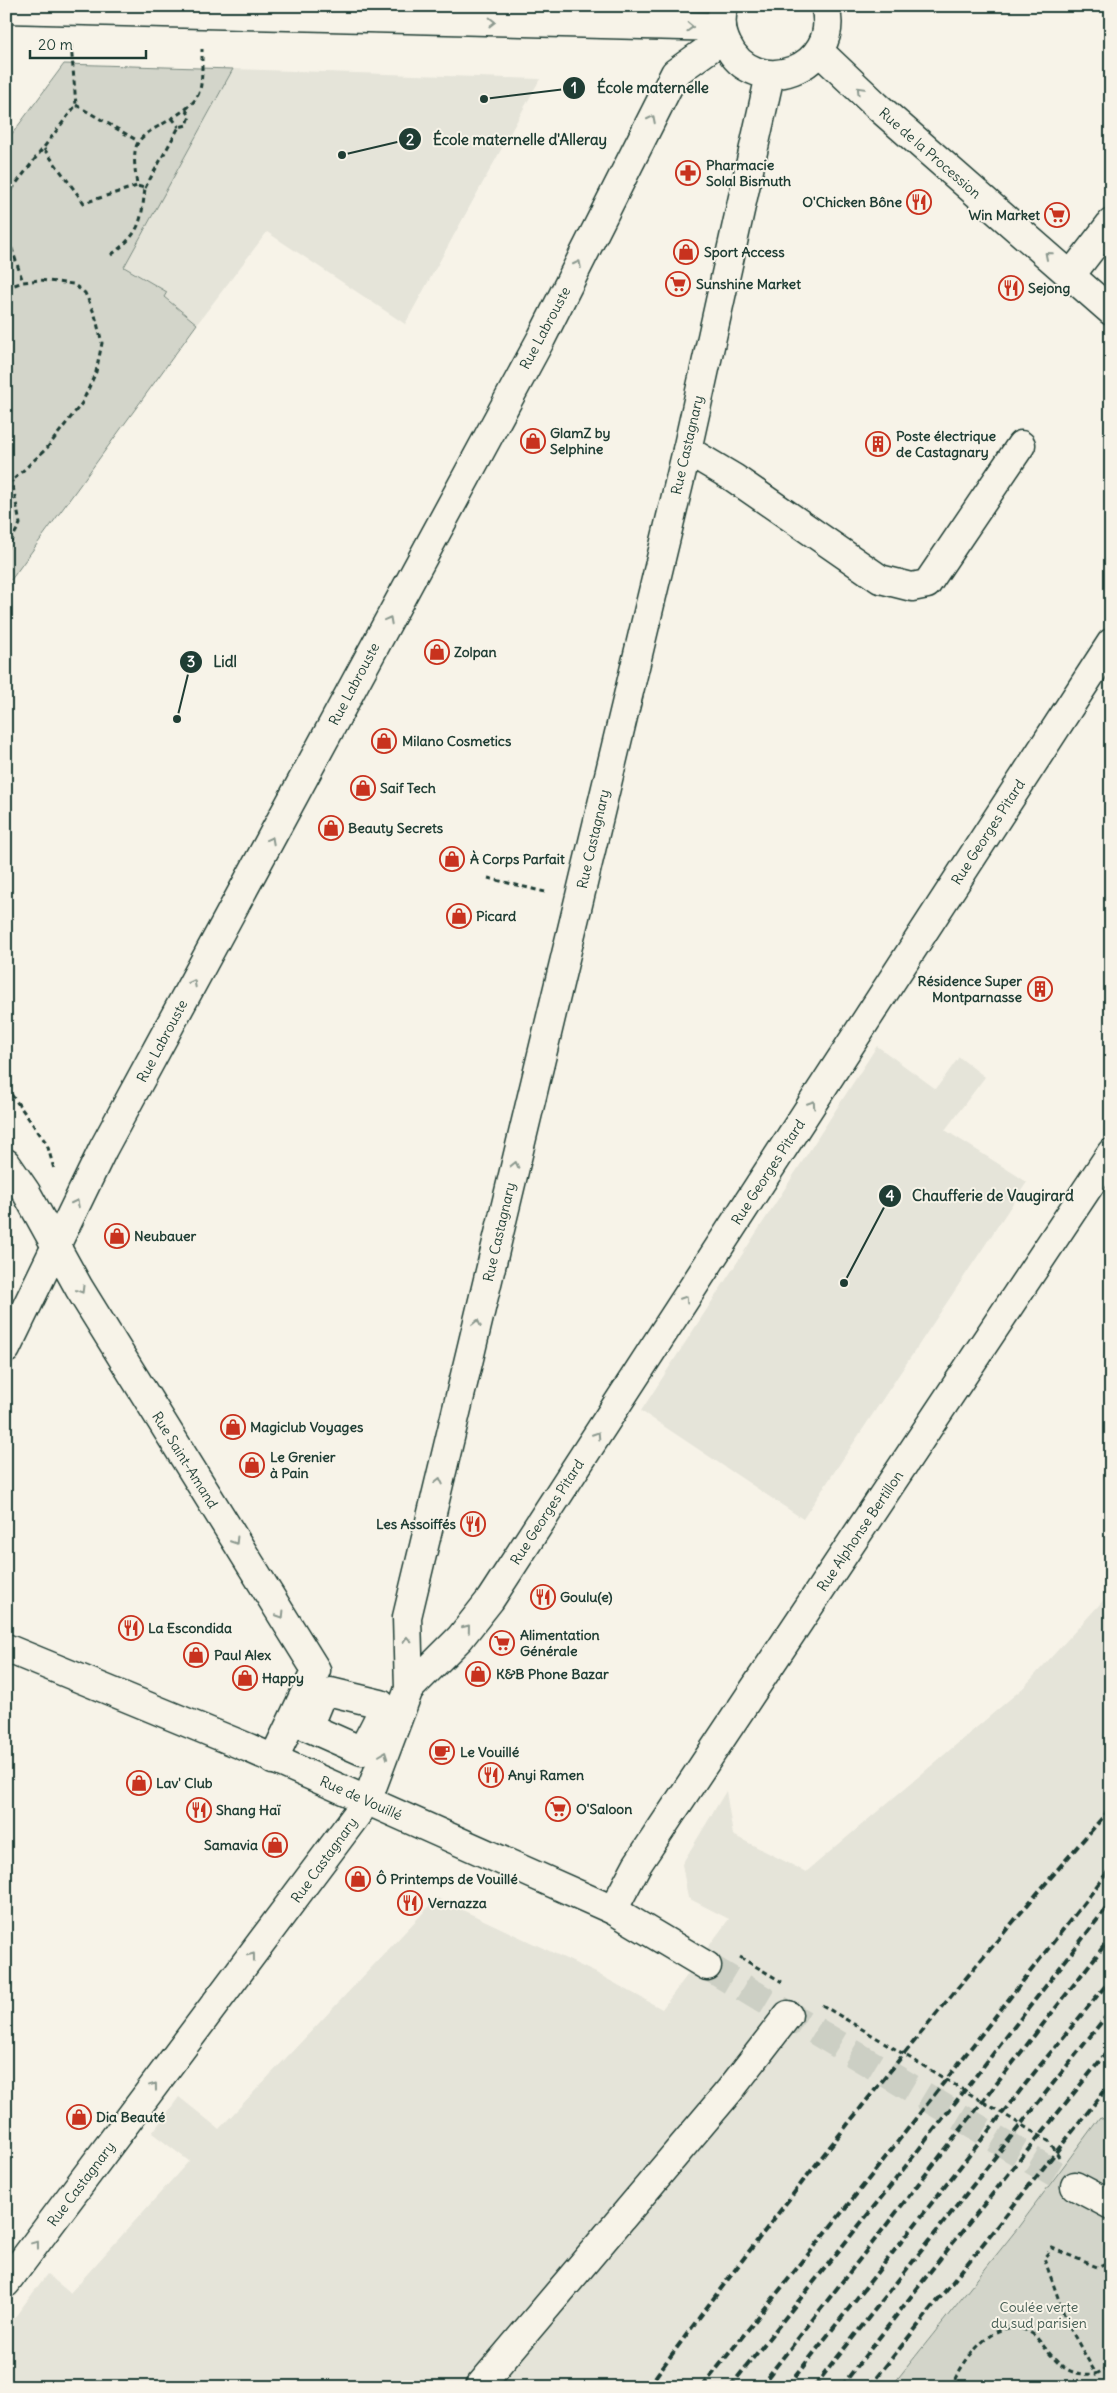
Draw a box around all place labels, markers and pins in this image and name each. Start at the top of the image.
callout: École maternelle [562,73,719,103]
callout: École maternelle d'Alleray [398,124,617,154]
place label: Pharmacie Solal Bismuth [706,156,791,190]
pharmacy icon: Pharmacie Solal Bismuth [675,160,701,186]
restaurant icon: O'Chicken Bône [906,189,932,215]
place label: O'Chicken Bône [802,193,902,211]
supermarket icon: Win Market [1044,202,1070,228]
place label: Win Market [968,206,1040,224]
shop icon: Sport Access [673,239,699,265]
place label: Sport Access [704,243,785,261]
supermarket icon: Sunshine Market [665,271,691,297]
place label: Sunshine Market [696,275,801,293]
restaurant icon: Sejong [998,275,1024,301]
place label: Sejong [1028,279,1070,297]
place label: GlamZ by Selphine [550,424,611,458]
place label: Poste électrique de Castagnary [896,427,997,461]
shop icon: GlamZ by Selphine [520,428,546,454]
building icon: Poste électrique de Castagnary [865,431,891,457]
shop icon: Zolpan [424,639,450,665]
place label: Zolpan [454,643,497,661]
callout: Lidl [178,647,247,677]
shop icon: Milano Cosmetics [371,728,397,754]
place label: Milano Cosmetics [402,732,512,750]
shop icon: Saif Tech [350,775,376,801]
place label: Saif Tech [380,779,436,797]
shop icon: Beauty Secrets [318,815,344,841]
place label: Beauty Secrets [348,819,444,837]
shop icon: À Corps Parfait [439,846,465,872]
place label: À Corps Parfait [470,850,565,868]
shop icon: Picard [446,903,472,929]
place label: Picard [476,907,517,925]
place label: Résidence Super Montparnasse [918,972,1022,1006]
building icon: Résidence Super Montparnasse [1027,976,1053,1002]
callout: Chaufferie de Vaugirard [877,1181,1084,1211]
shop icon: Neubauer [104,1223,130,1249]
place label: Neubauer [134,1227,197,1245]
shop icon: Magiclub Voyages [220,1414,246,1440]
place label: Magiclub Voyages [250,1418,364,1436]
place label: Le Grenier à Pain [270,1448,336,1482]
shop icon: Le Grenier à Pain [239,1452,265,1478]
restaurant icon: Les Assoiffés [460,1511,486,1537]
place label: Les Assoiffés [376,1515,457,1533]
restaurant icon: Goulu(e) [530,1584,556,1610]
place label: Goulu(e) [560,1588,613,1606]
restaurant icon: La Escondida [118,1615,144,1641]
place label: La Escondida [148,1619,232,1637]
place label: Alimentation Générale [520,1626,600,1660]
supermarket icon: Alimentation Générale [489,1630,515,1656]
shop icon: Paul Alex [183,1642,209,1668]
place label: Paul Alex [214,1646,271,1664]
shop icon: K&B Phone Bazar [465,1661,491,1687]
shop icon: Happy [232,1665,258,1691]
place label: K&B Phone Bazar [496,1665,609,1683]
place label: Happy [262,1669,304,1687]
cafe icon: Le Vouillé [429,1739,455,1765]
place label: Le Vouillé [460,1743,520,1761]
restaurant icon: Anyi Ramen [478,1762,504,1788]
place label: Anyi Ramen [508,1766,584,1784]
shop icon: Lav' Club [126,1770,152,1796]
place label: Lav' Club [156,1774,213,1792]
supermarket icon: O'Saloon [545,1796,571,1822]
restaurant icon: Shang Haï [186,1797,212,1823]
place label: O'Saloon [576,1800,632,1818]
place label: Shang Haï [216,1801,281,1819]
shop icon: Samavia [262,1832,288,1858]
place label: Samavia [204,1836,258,1854]
shop icon: Ô Printemps de Vouillé [345,1866,371,1892]
place label: Ô Printemps de Vouillé [376,1869,518,1888]
restaurant icon: Vernazza [397,1890,423,1916]
place label: Vernazza [428,1894,487,1912]
shop icon: Dia Beauté [66,2104,92,2130]
place label: Dia Beauté [96,2108,166,2126]

